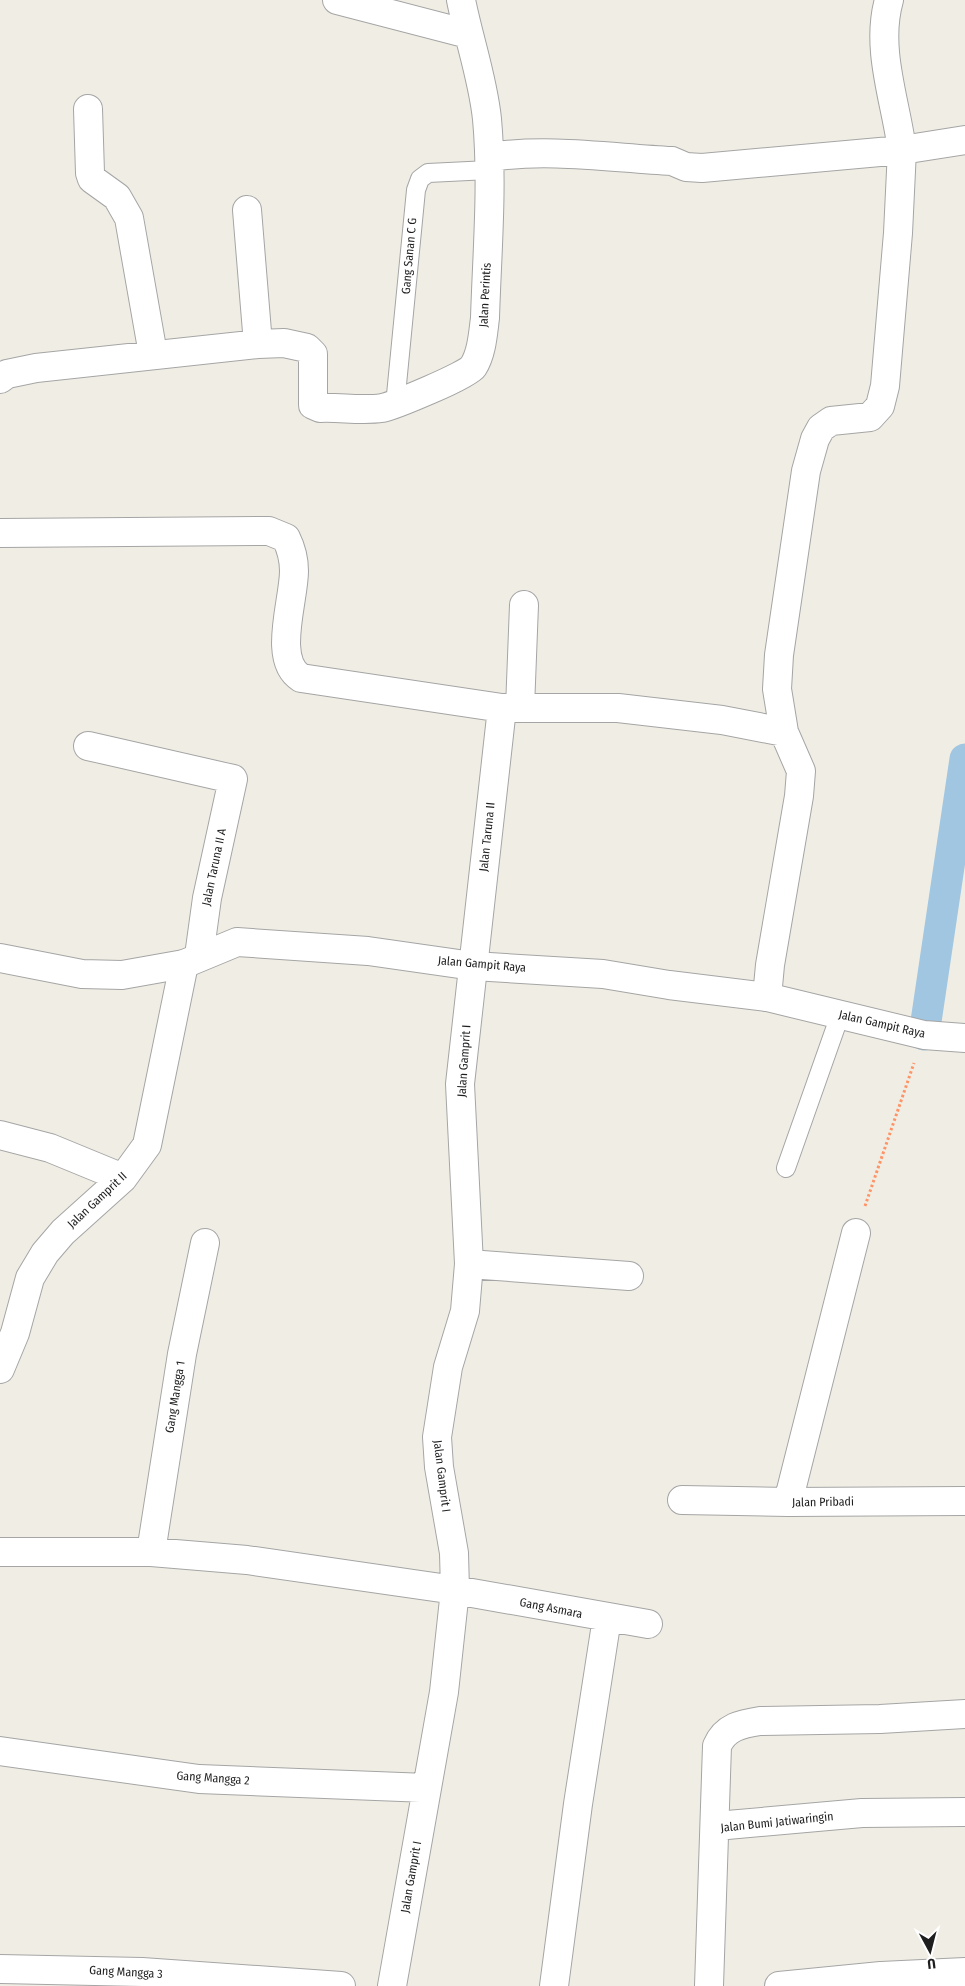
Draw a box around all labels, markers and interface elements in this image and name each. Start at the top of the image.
street label: Gang Sanan C G [399,217,419,295]
street label: Jalan Perintis [476,262,494,328]
street label: Jalan Taruna II [476,802,498,872]
street label: Jalan Taruna II A [199,826,229,907]
street label: Jalan Gampit Raya [437,953,527,975]
street label: Jalan Gampit Raya [837,1007,927,1041]
street label: Jalan Gamprit I [454,1024,474,1098]
street label: Jalan Gamprit II [65,1169,129,1231]
street label: Gang Mangga 1 [162,1360,188,1434]
street label: Jalan Gamprit I [431,1439,453,1513]
street label: Jalan Pribadi [792,1494,854,1510]
street label: Gang Asmara [518,1595,584,1621]
street label: Gang Mangga 2 [176,1768,250,1788]
street label: Jalan Bumi Jatiwaringin [720,1809,834,1835]
street label: Jalan Gamprit I [398,1840,424,1914]
north arrow [905,1926,955,1976]
text: U [926,1954,937,1972]
street label: Gang Mangga 3 [89,1963,163,1981]

